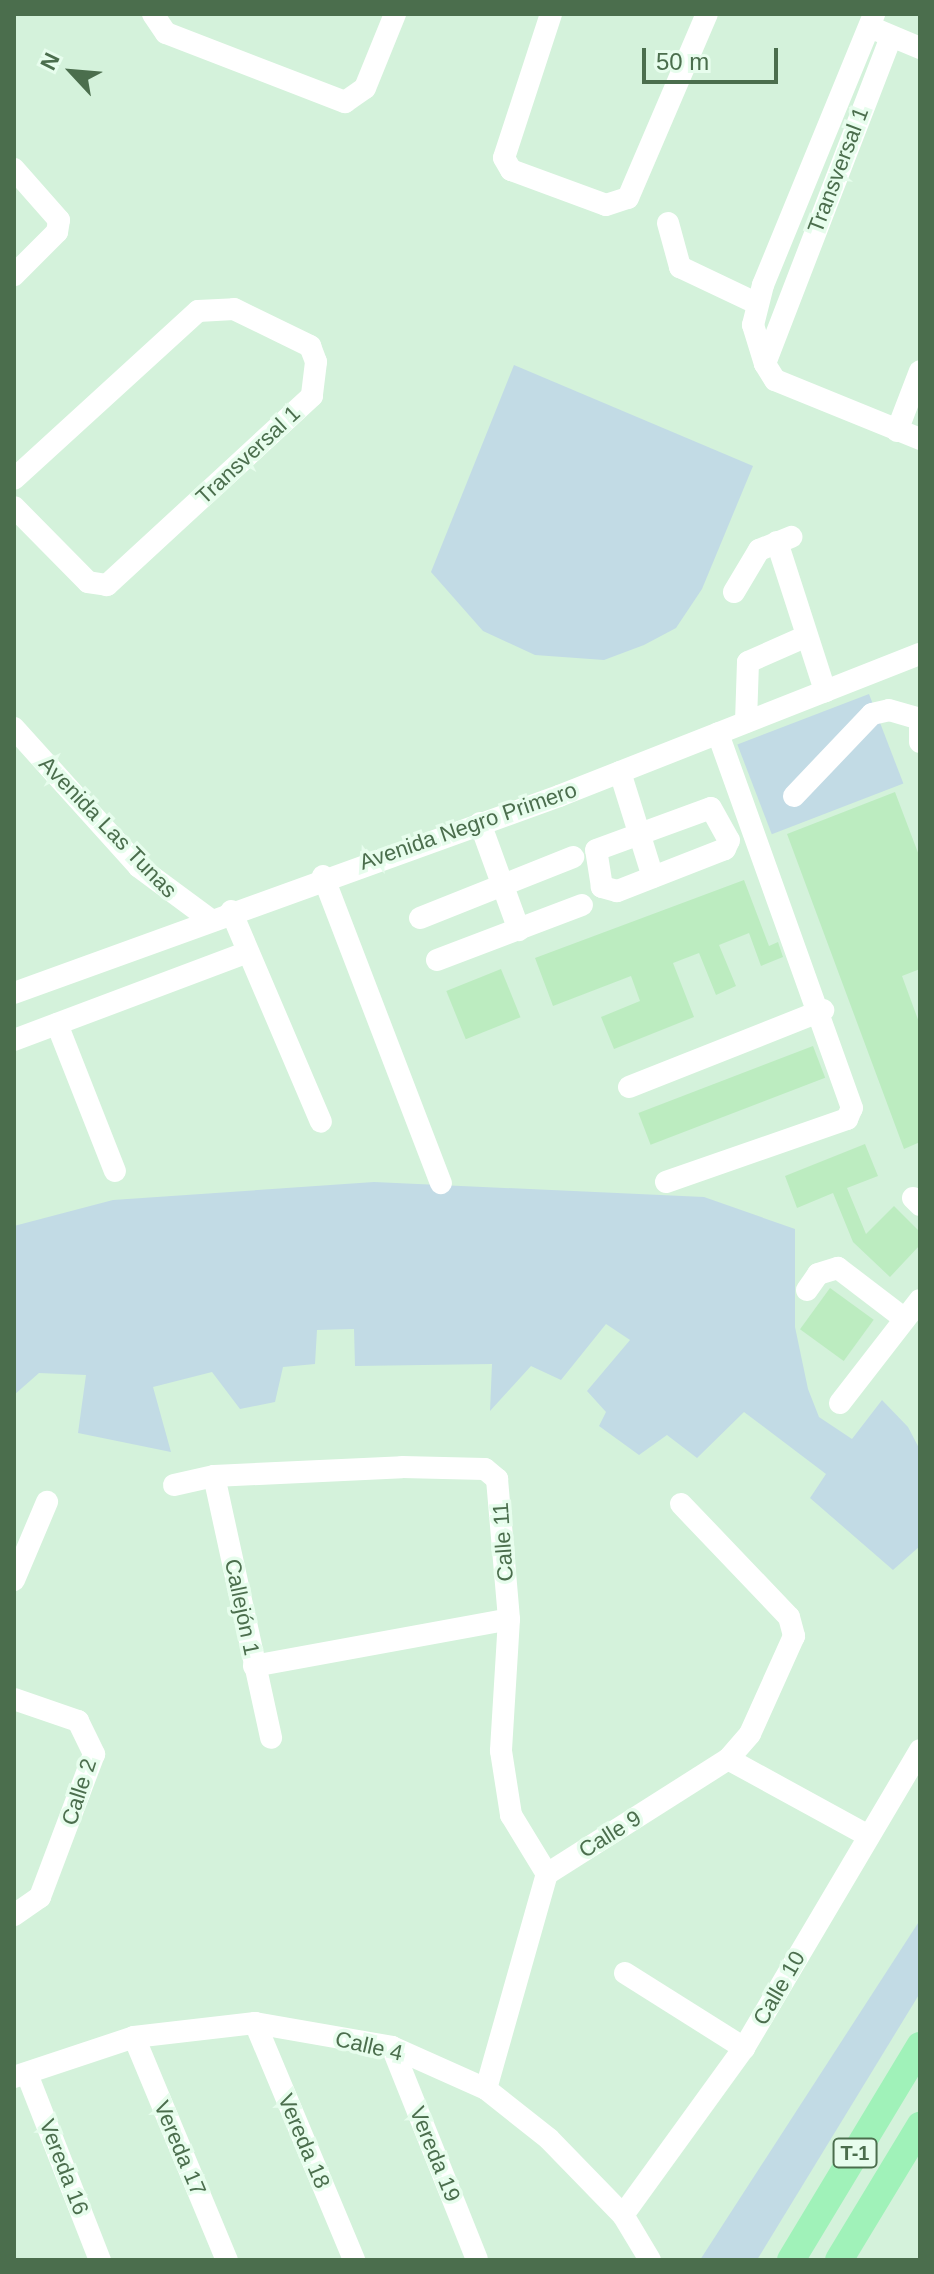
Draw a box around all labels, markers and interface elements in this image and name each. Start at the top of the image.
north arrow [32,32,112,112]
scale bar [646,32,782,82]
text: 50 m [656,48,709,75]
text: N [35,49,65,74]
street label: Transversal 1 [802,103,874,237]
street label: Transversal 1 [191,400,305,510]
street label: Avenida Las Tunas [34,751,182,903]
street label: Avenida Negro Primero [356,776,580,876]
street label: Calle 11 [487,1502,519,1582]
street label: Callejón 1 [219,1556,265,1658]
street label: Calle 2 [56,1755,102,1829]
street label: Calle 9 [574,1805,646,1863]
street label: Calle 10 [747,1946,811,2030]
street label: Calle 4 [333,2025,405,2067]
street label: Vereda 18 [272,2090,336,2192]
street label: Vereda 17 [148,2097,212,2199]
street label: Vereda 19 [404,2103,466,2205]
street label: Vereda 16 [34,2115,94,2219]
road number: T-1 [831,2137,879,2169]

